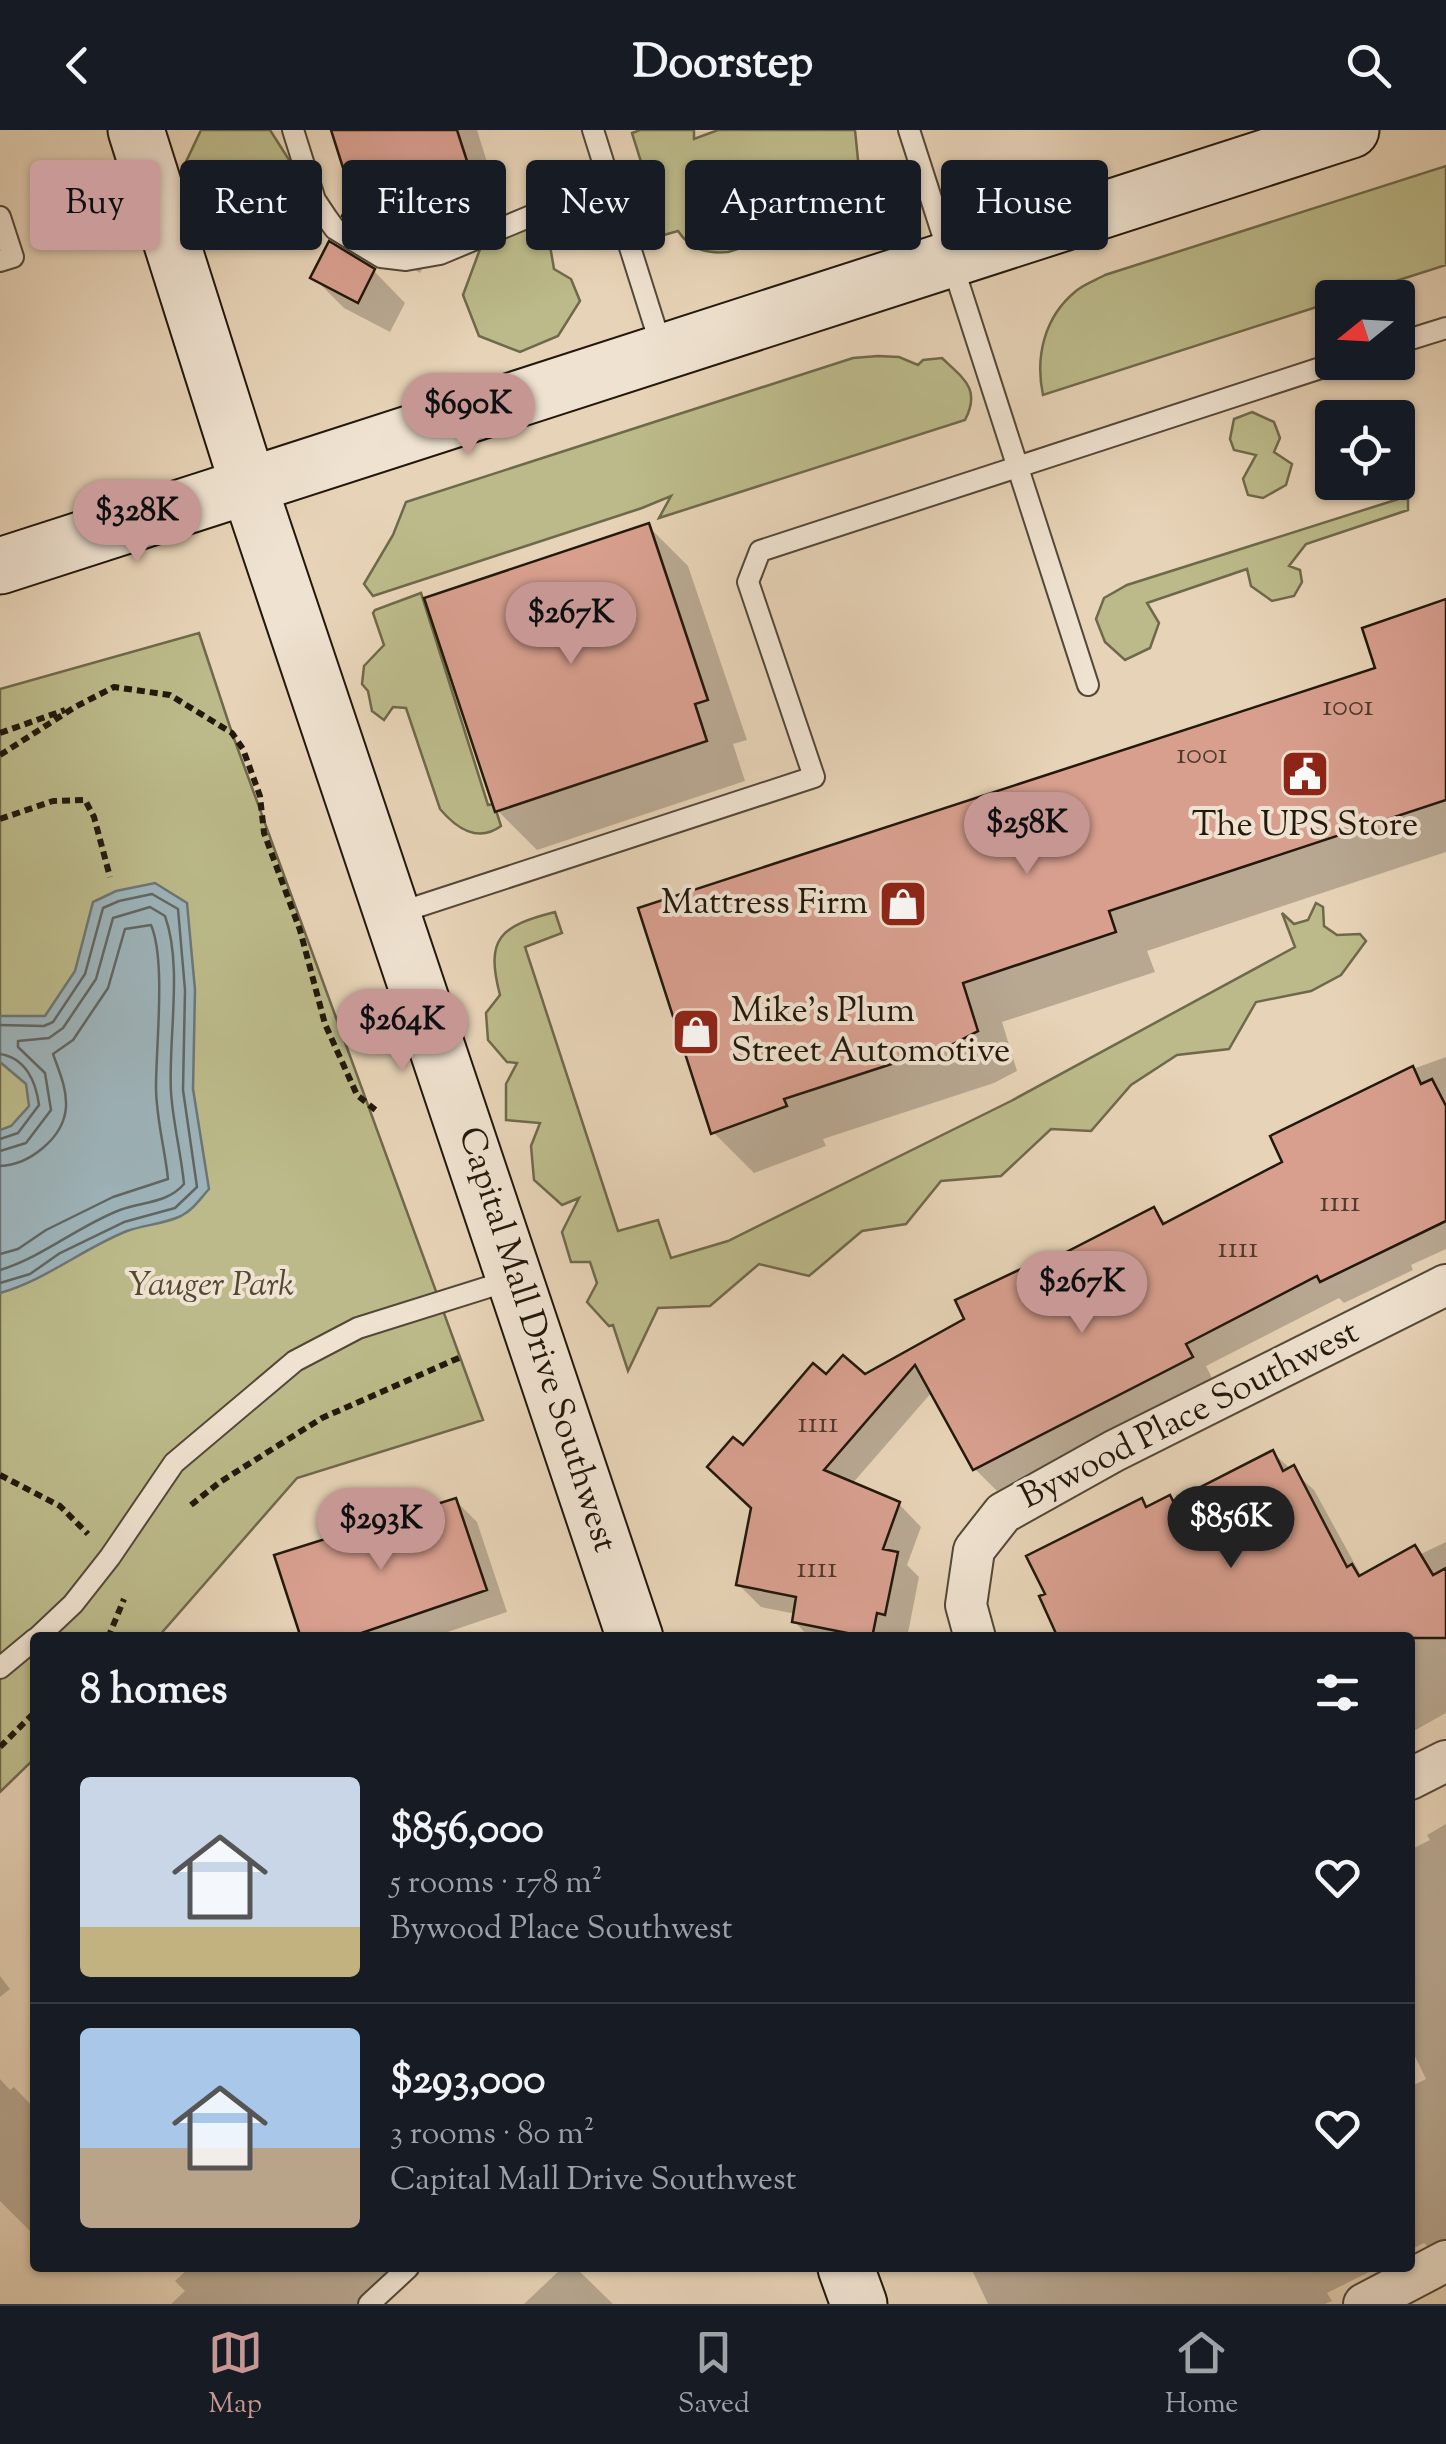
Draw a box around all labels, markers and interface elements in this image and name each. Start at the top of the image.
text: Doorstep [633,33,813,98]
icon: back [50,38,105,93]
icon: search [1341,38,1396,93]
chip: Buy [30,160,160,250]
chip: Rent [180,160,322,250]
chip: Filters [342,160,506,250]
chip: New [526,160,665,250]
chip: Apartment [685,160,921,250]
chip: House [941,160,1108,250]
north arrow [1315,280,1415,380]
map controls [1315,280,1415,500]
pin: $690K [398,373,538,458]
text: $690K [424,382,512,428]
button: locate [1315,400,1415,500]
pin: $328K [67,480,207,565]
text: $328K [95,489,179,535]
pin: $267K [501,582,641,667]
text: $267K [527,591,615,637]
house number: 1001 [1322,686,1374,729]
house number: 1001 [1176,734,1228,777]
public building icon: The UPS Store [1279,748,1331,800]
pin: $258K [957,792,1097,877]
text: $258K [986,801,1068,847]
place label: The UPS Store [1192,801,1418,852]
shop icon: Mattress Firm [877,878,929,930]
place label: Mattress Firm [661,879,868,930]
place label: Mike's Plum Street Automotive [731,987,1010,1078]
pin: $264K [332,989,472,1074]
text: $264K [359,998,445,1044]
shop icon: Mike's Plum Street Automotive [670,1006,722,1058]
street label: Capital Mall Drive Southwest [443,1121,629,1559]
house number: 1111 [1320,1182,1360,1225]
house number: 1111 [1218,1228,1258,1271]
pin: $267K [1012,1251,1152,1336]
text: $267K [1038,1260,1126,1306]
park label: Yauger Park [128,1261,294,1312]
street label: Bywood Place Southwest [1012,1308,1368,1524]
house number: 1111 [798,1403,838,1446]
pin: $856K [1161,1486,1301,1571]
pin: $293K [311,1488,451,1573]
text: $856K [1189,1495,1273,1541]
text: $293K [339,1497,423,1543]
house number: 1111 [797,1548,837,1591]
text: 8 homes [80,1662,228,1722]
icon: filters [1310,1665,1365,1720]
text: $856,000 [390,1801,544,1861]
icon: home [160,1817,280,1937]
icon: heart [1310,1850,1365,1905]
text: 5 rooms · 178 m² [390,1861,602,1907]
text: Bywood Place Southwest [390,1907,732,1953]
text: $293,000 [390,2052,545,2112]
icon: home [160,2068,280,2188]
icon: heart [1310,2101,1365,2156]
text: 3 rooms · 80 m² [390,2112,594,2158]
text: Capital Mall Drive Southwest [390,2158,796,2204]
tab: Map [208,2325,263,2425]
tab: Saved [678,2325,750,2425]
tab: Home [1165,2325,1238,2425]

